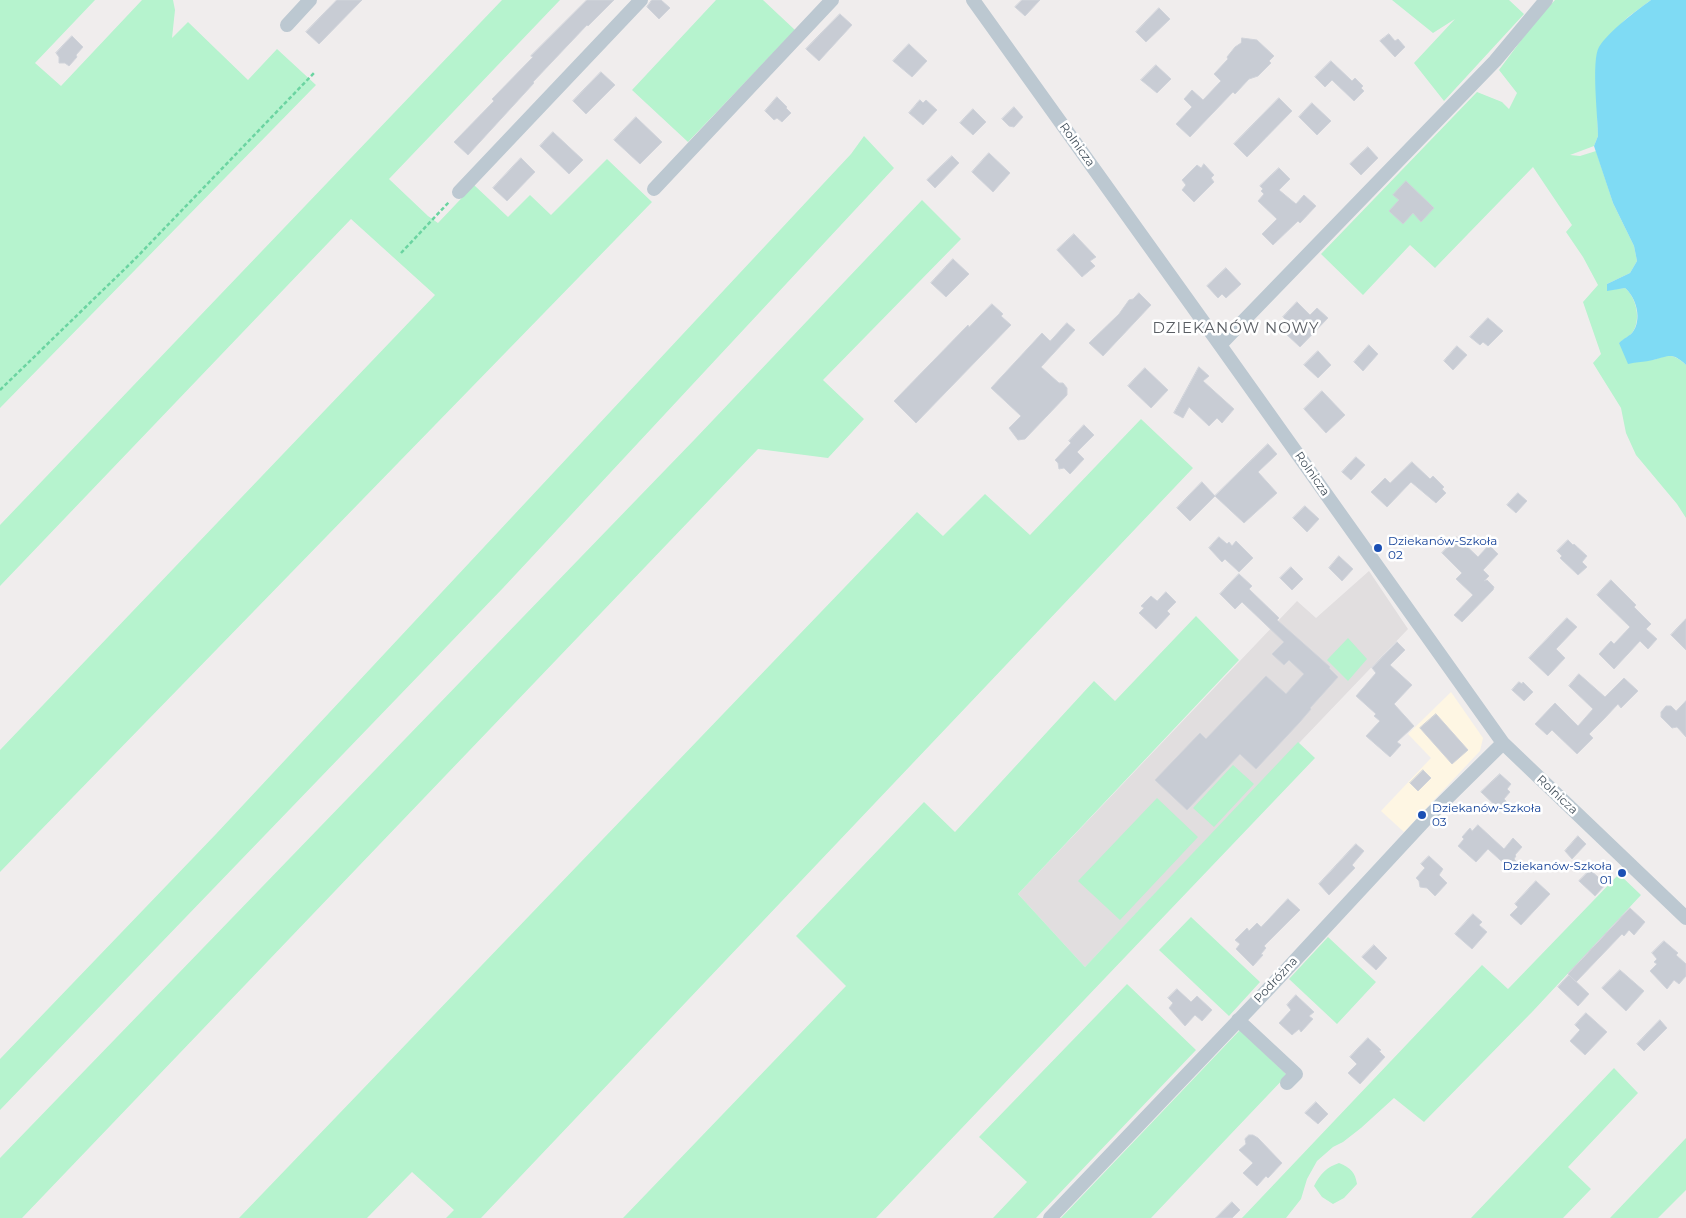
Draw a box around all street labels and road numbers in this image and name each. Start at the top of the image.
street label: Rolnicza [1056,120,1098,170]
street label: Rolnicza [1292,449,1332,499]
street label: Rolnicza [1534,772,1580,818]
street label: Podróżna [1251,954,1301,1006]

